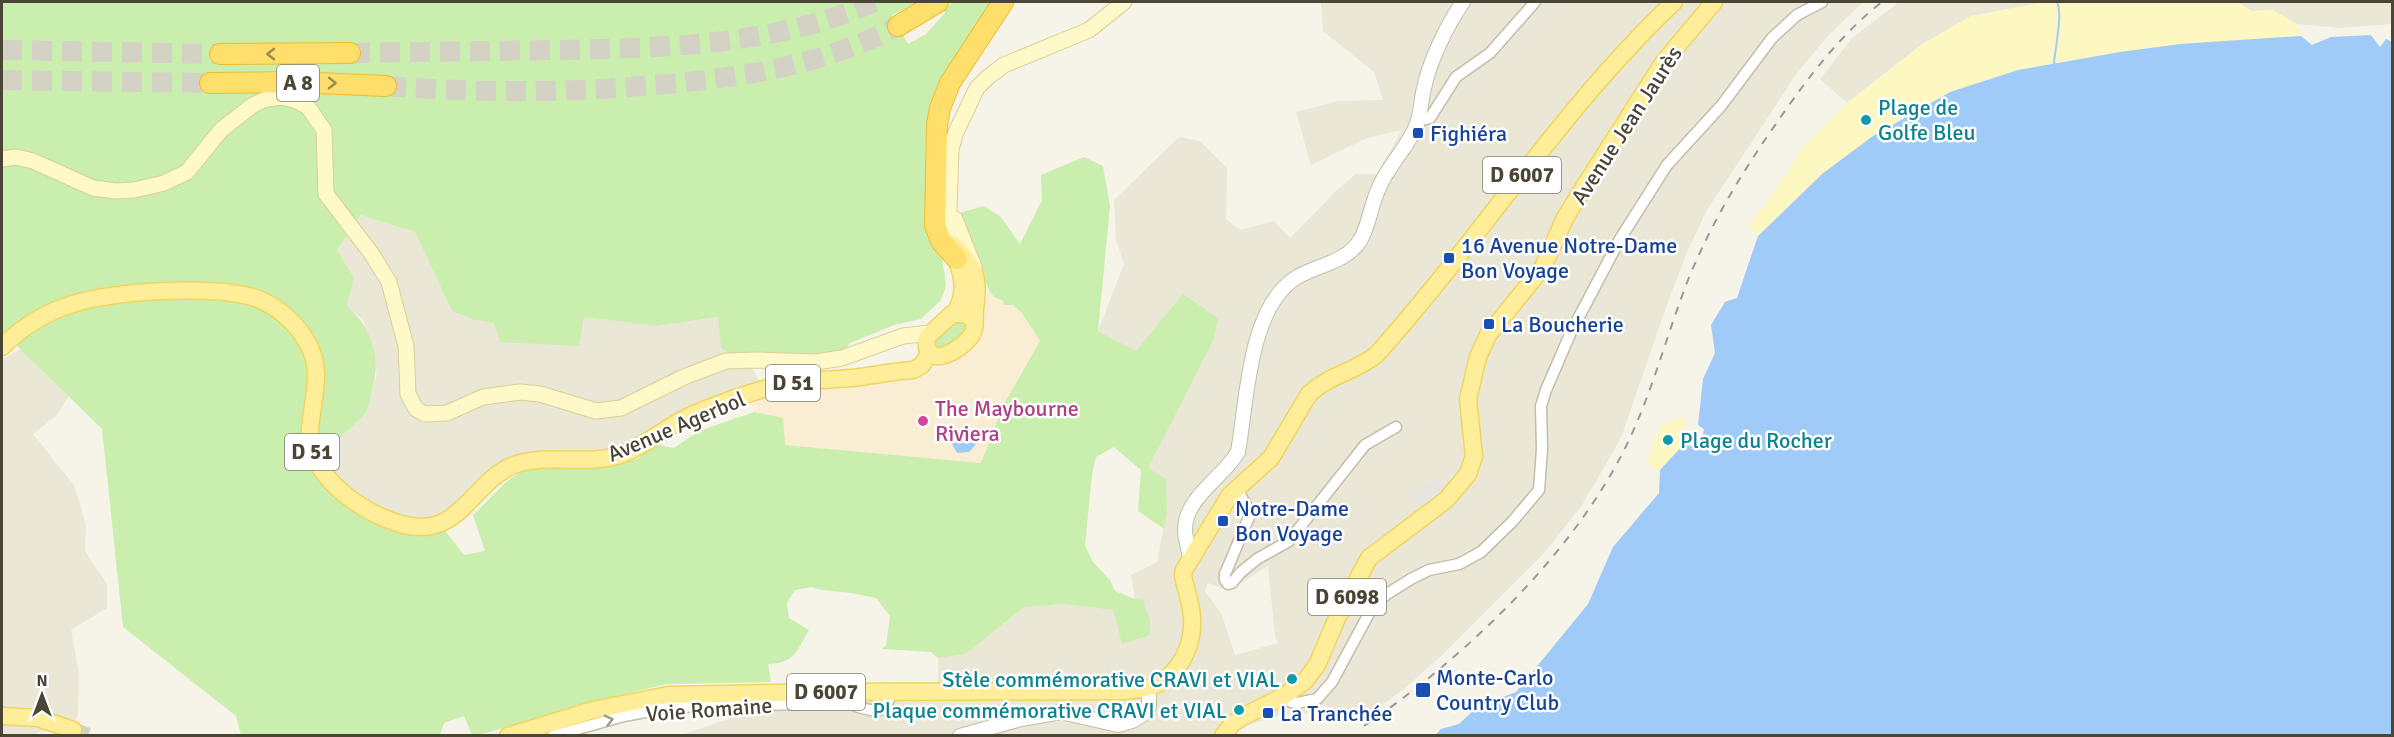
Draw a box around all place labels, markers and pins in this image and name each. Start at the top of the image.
place label: Plage de Golfe Bleu [1878,94,1976,146]
marker: Plage de Golfe Bleu [1859,113,1873,127]
place label: Fighiéra [1430,120,1507,147]
marker: Fighiéra [1411,126,1425,140]
place label: 16 Avenue Notre-Dame Bon Voyage [1461,232,1677,284]
marker: 16 Avenue Notre-Dame Bon Voyage [1442,251,1456,265]
place label: La Boucherie [1501,311,1624,338]
marker: La Boucherie [1482,317,1496,331]
place label: The Maybourne Riviera [935,395,1079,447]
marker: The Maybourne Riviera [916,414,930,428]
place label: Plage du Rocher [1680,427,1832,454]
marker: Plage du Rocher [1661,433,1675,447]
place label: Notre-Dame Bon Voyage [1235,495,1349,547]
marker: Notre-Dame Bon Voyage [1216,514,1230,528]
place label: Monte-Carlo Country Club [1436,664,1559,716]
place label: Stèle commémorative CRAVI et VIAL [942,666,1280,693]
marker: Stèle commémorative CRAVI et VIAL [1285,672,1299,686]
marker: Monte-Carlo Country Club [1414,681,1432,699]
place label: Plaque commémorative CRAVI et VIAL [873,697,1227,724]
place label: La Tranchée [1280,700,1392,727]
marker: Plaque commémorative CRAVI et VIAL [1232,703,1246,717]
marker: La Tranchée [1261,706,1275,720]

